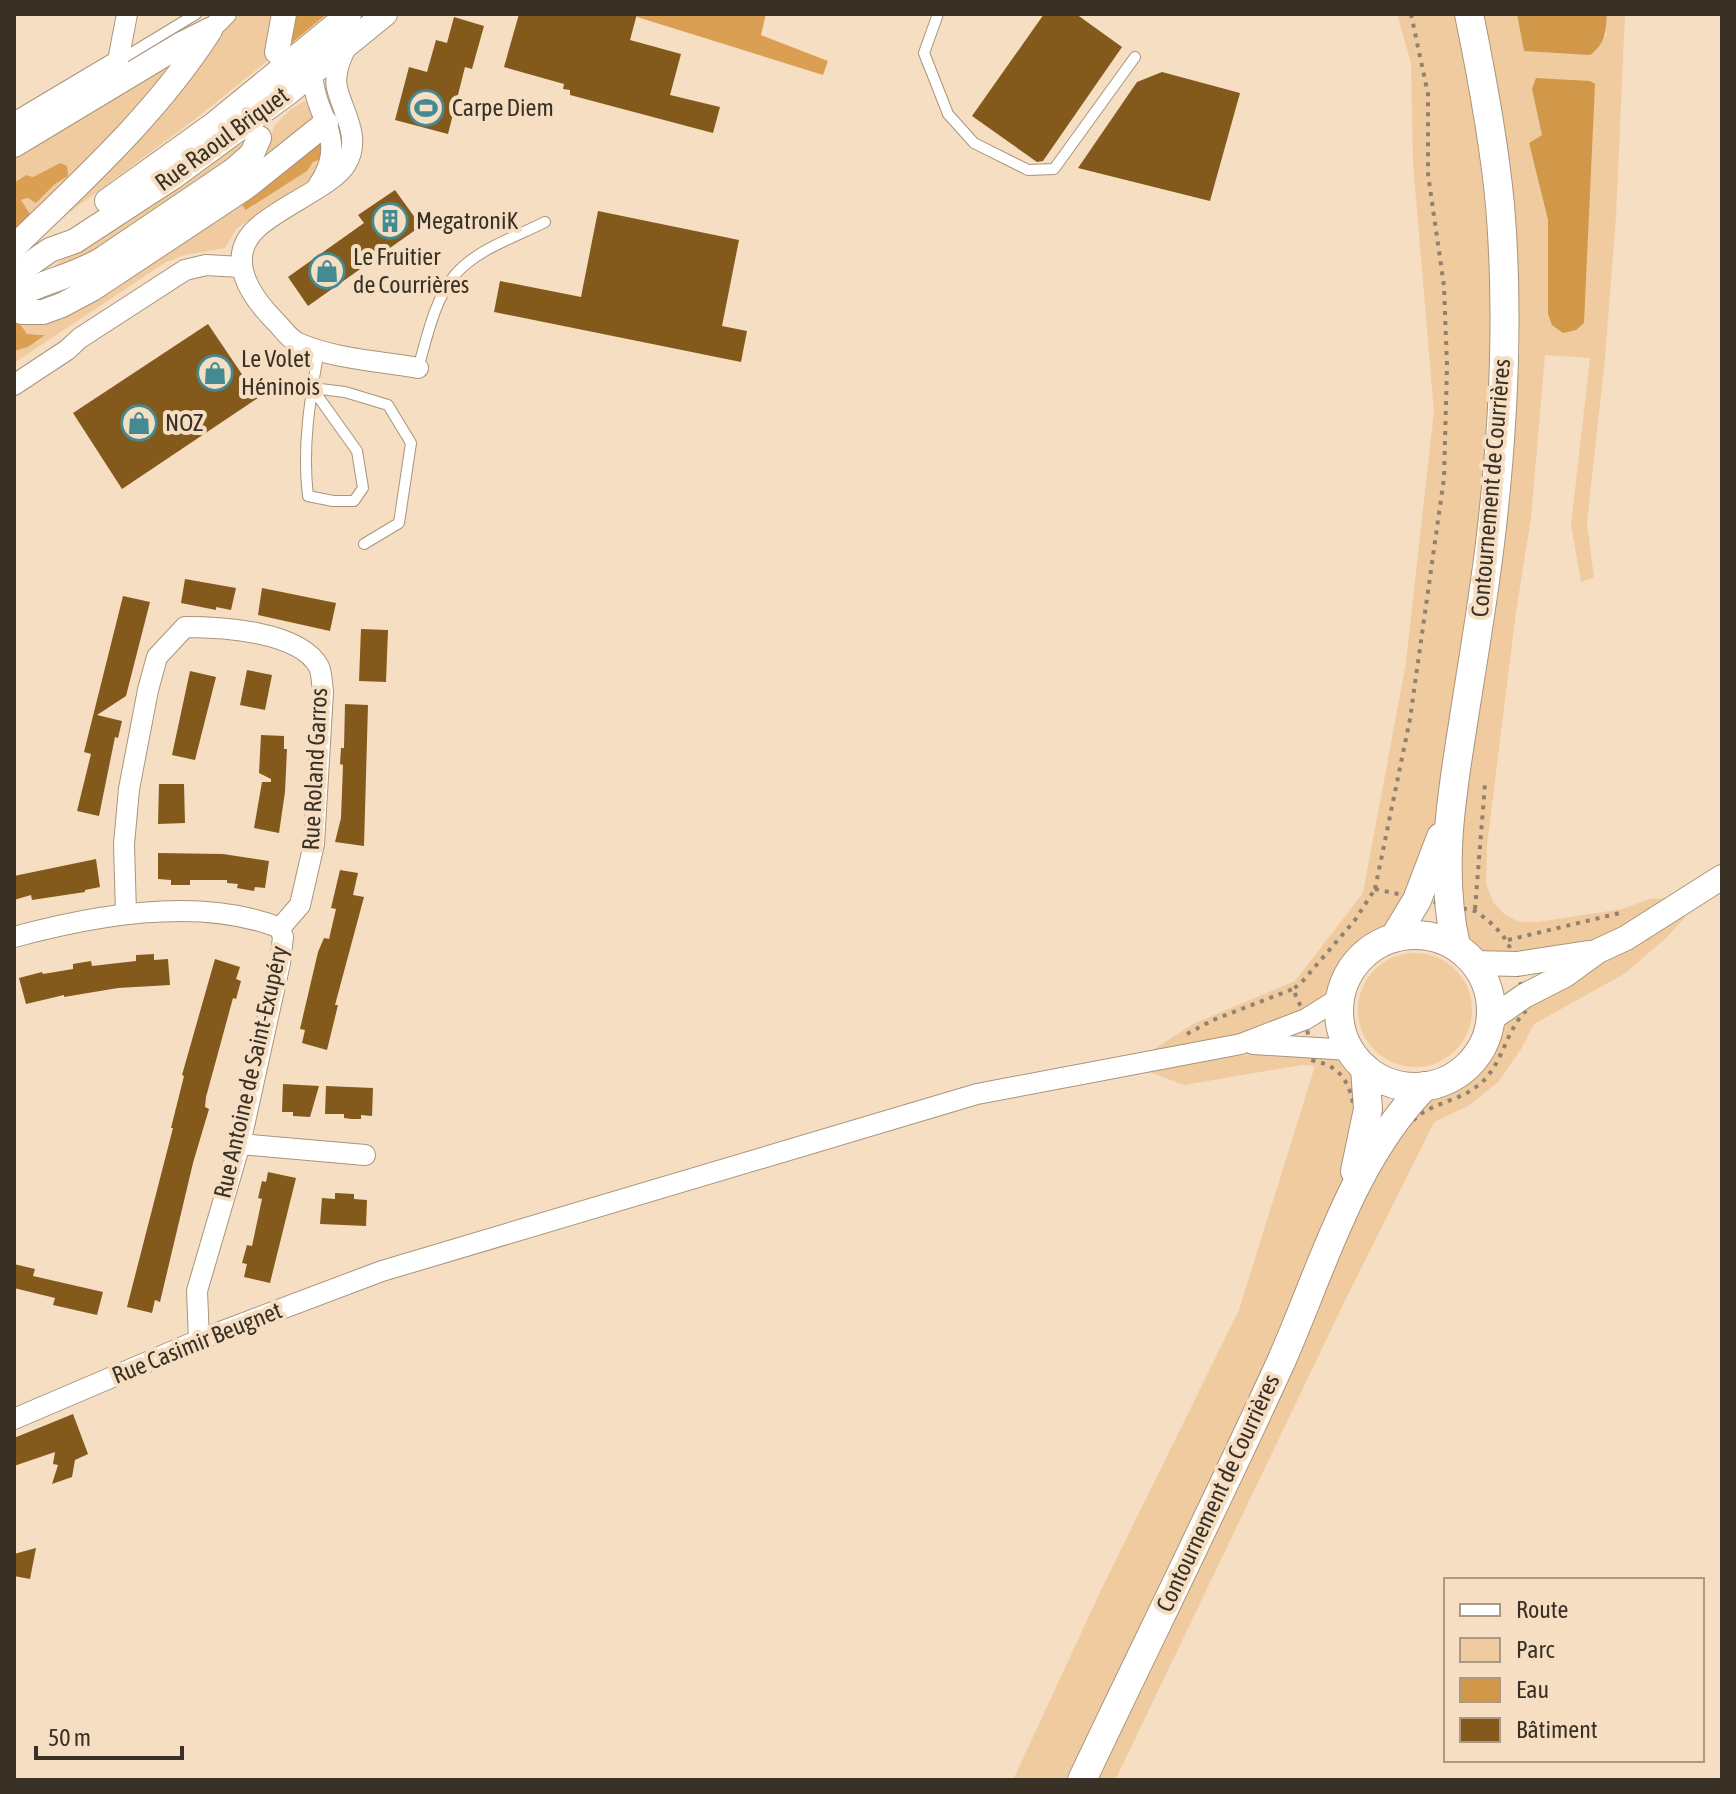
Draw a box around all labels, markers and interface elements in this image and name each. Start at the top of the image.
street label: Rue Raoul Briquet [150,81,294,196]
sports icon: Carpe Diem [407,89,445,127]
place label: Carpe Diem [452,94,554,121]
building icon: MegatroniK [371,202,409,240]
place label: MegatroniK [416,207,518,234]
place label: Le Fruitier de Courrières [353,243,469,298]
shop icon: Le Fruitier de Courrières [308,252,346,290]
place label: Le Volet Héninois [241,345,320,400]
shop icon: Le Volet Héninois [196,354,234,392]
street label: Contournement de Courrières [1466,358,1515,618]
shop icon: NOZ [120,404,158,442]
place label: NOZ [165,409,204,436]
street label: Rue Roland Garros [297,687,332,851]
street label: Rue Antoine de Saint-Exupéry [208,943,293,1201]
street label: Rue Casimir Beugnet [108,1296,286,1389]
street label: Contournement de Courrières [1151,1370,1285,1616]
legend [1444,1578,1704,1762]
text: Route [1516,1596,1568,1623]
text: Parc [1516,1636,1555,1663]
text: Eau [1516,1676,1549,1703]
scale bar [36,1710,182,1760]
text: Bâtiment [1516,1716,1598,1743]
text: 50 m [48,1724,91,1751]

